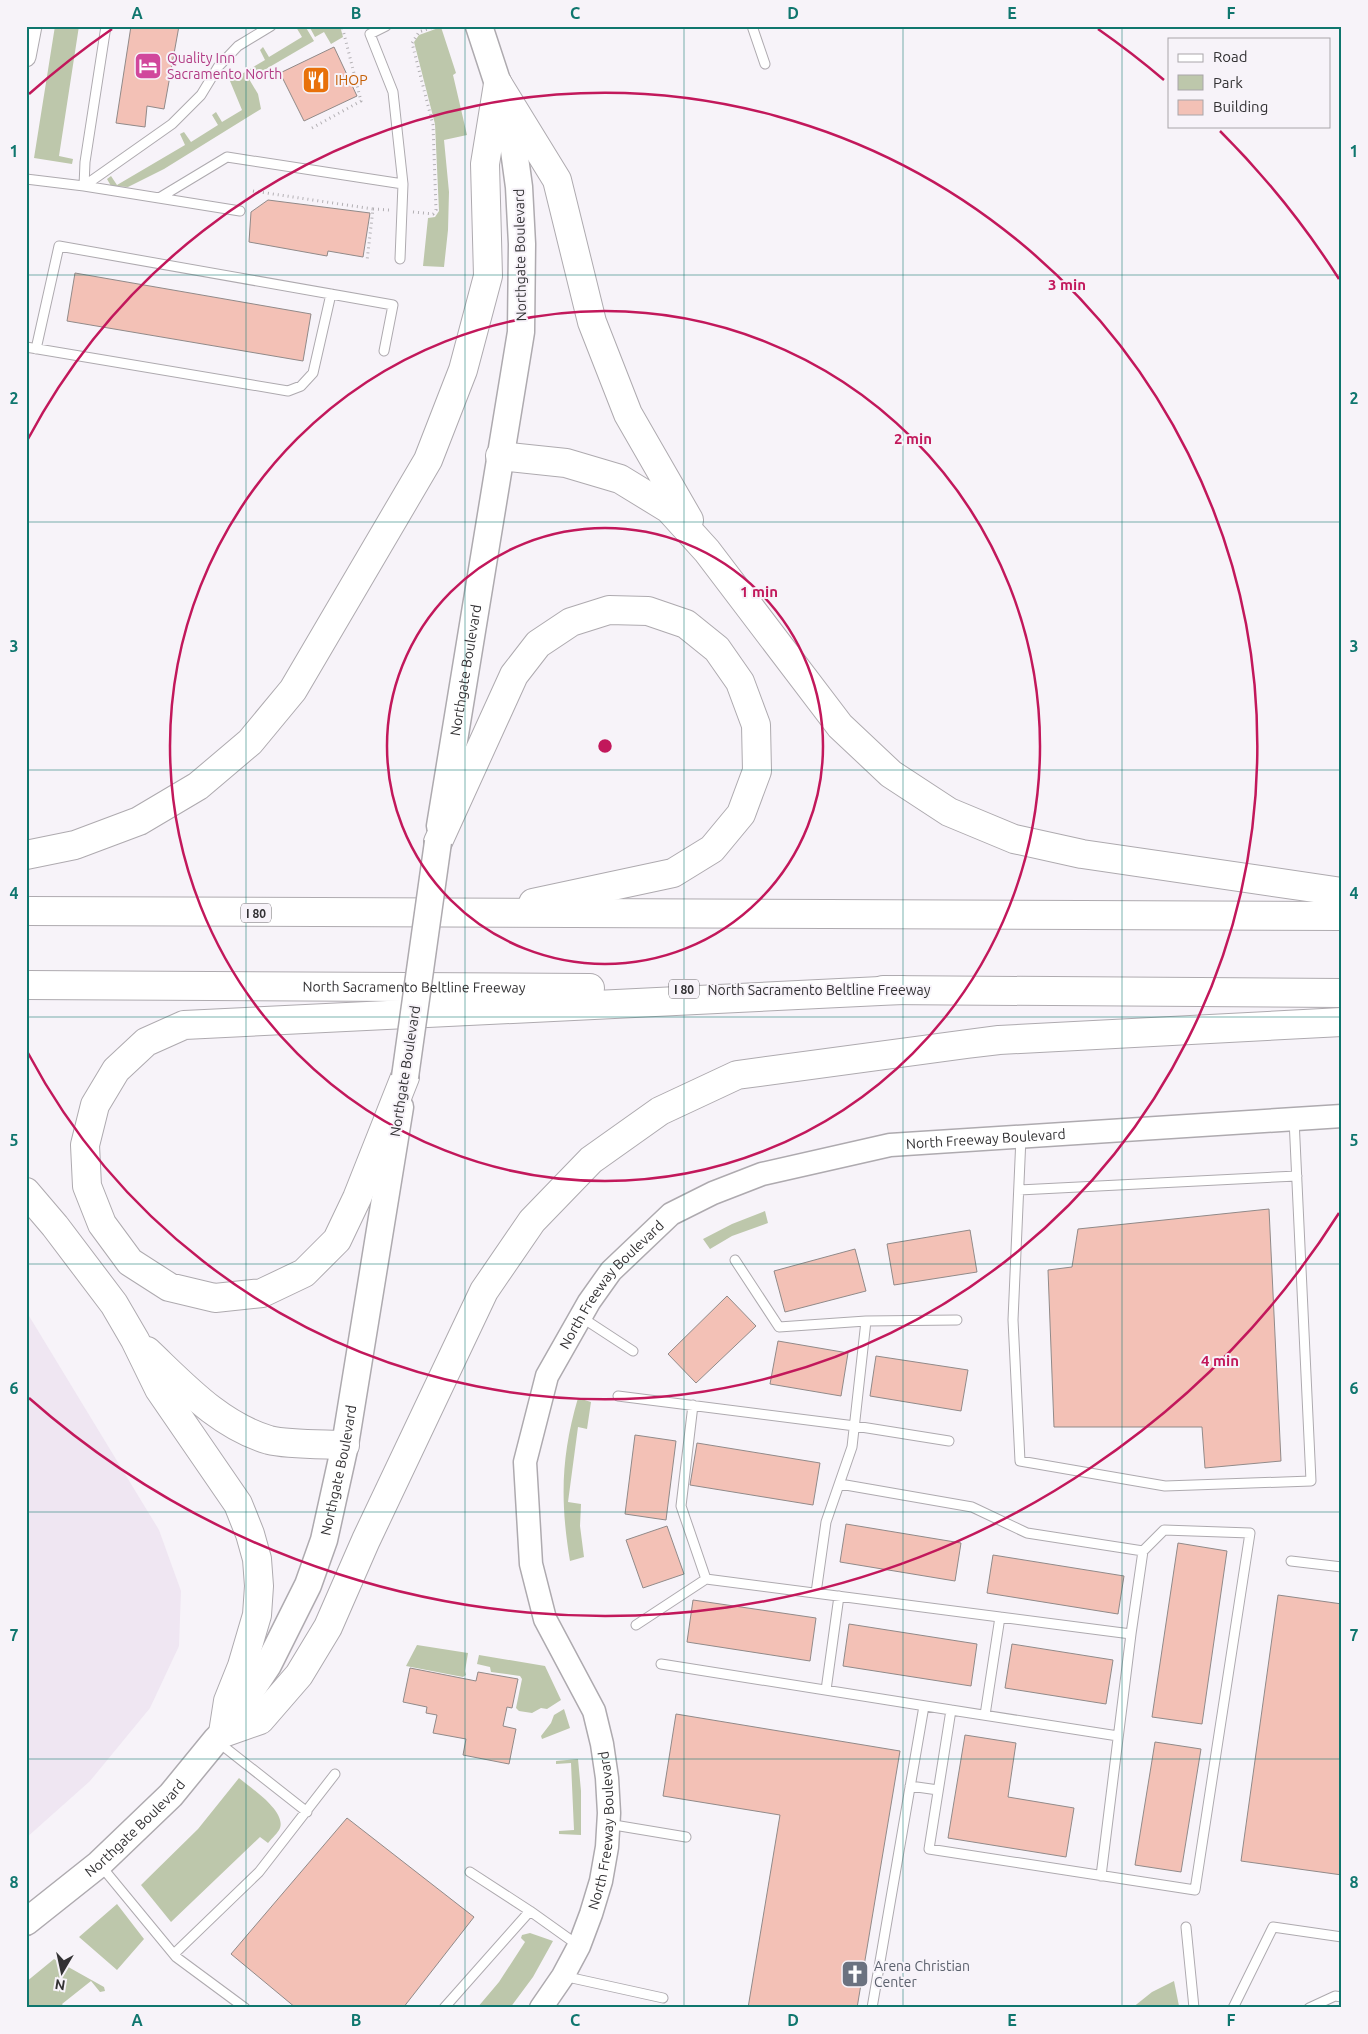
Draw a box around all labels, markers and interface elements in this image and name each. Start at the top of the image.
text: A [131,4,143,22]
text: B [351,4,361,22]
text: C [570,4,580,22]
text: D [787,4,799,22]
text: E [1007,4,1017,22]
text: F [1227,4,1236,22]
legend [1168,38,1330,128]
text: Road [1213,48,1248,65]
place label: Quality Inn Sacramento North [167,50,282,82]
hotel icon: Quality Inn Sacramento North [133,51,163,81]
restaurant icon: IHOP [301,65,331,95]
place label: IHOP [335,72,368,88]
text: Park [1213,74,1243,91]
text: Building [1213,98,1268,115]
text: 1 [9,142,19,160]
text: 1 [1349,142,1359,160]
street label: Northgate Boulevard [511,189,529,321]
text: 3 min [1048,276,1086,293]
text: 2 [9,389,19,407]
text: 2 [1349,389,1359,407]
text: 2 min [894,430,932,447]
text: 1 min [740,583,778,600]
street label: Northgate Boulevard [447,603,484,737]
text: 3 [9,637,19,655]
text: 3 [1349,637,1359,655]
centre of rings [596,737,614,755]
text: 4 [9,884,19,902]
text: 4 [1349,884,1359,902]
road number: I 80 [241,904,271,922]
street label: North Sacramento Beltline Freeway [302,978,526,996]
road number: I 80 [669,980,699,999]
street label: North Sacramento Beltline Freeway [708,982,931,998]
street label: Northgate Boulevard [387,1004,423,1138]
street label: North Freeway Boulevard [905,1126,1066,1152]
text: 5 [9,1131,19,1149]
text: 5 [1349,1131,1359,1149]
street label: North Freeway Boulevard [556,1217,667,1352]
text: 4 min [1201,1352,1239,1369]
text: 6 [9,1379,19,1397]
text: 6 [1349,1379,1359,1397]
street label: Northgate Boulevard [317,1404,359,1537]
text: 7 [9,1626,19,1644]
text: 7 [1349,1626,1359,1644]
street label: North Freeway Boulevard [585,1750,617,1912]
street label: Northgate Boulevard [82,1776,188,1880]
text: 8 [9,1873,19,1891]
text: 8 [1349,1873,1359,1891]
north arrow [38,1946,88,1996]
place label: Arena Christian Center [874,1958,970,1990]
church icon: Arena Christian Center [840,1959,870,1989]
text: N [54,1976,66,1994]
text: A [131,2011,143,2029]
text: B [351,2011,361,2029]
text: C [570,2011,580,2029]
text: D [787,2011,799,2029]
text: E [1007,2011,1017,2029]
text: F [1227,2011,1236,2029]

